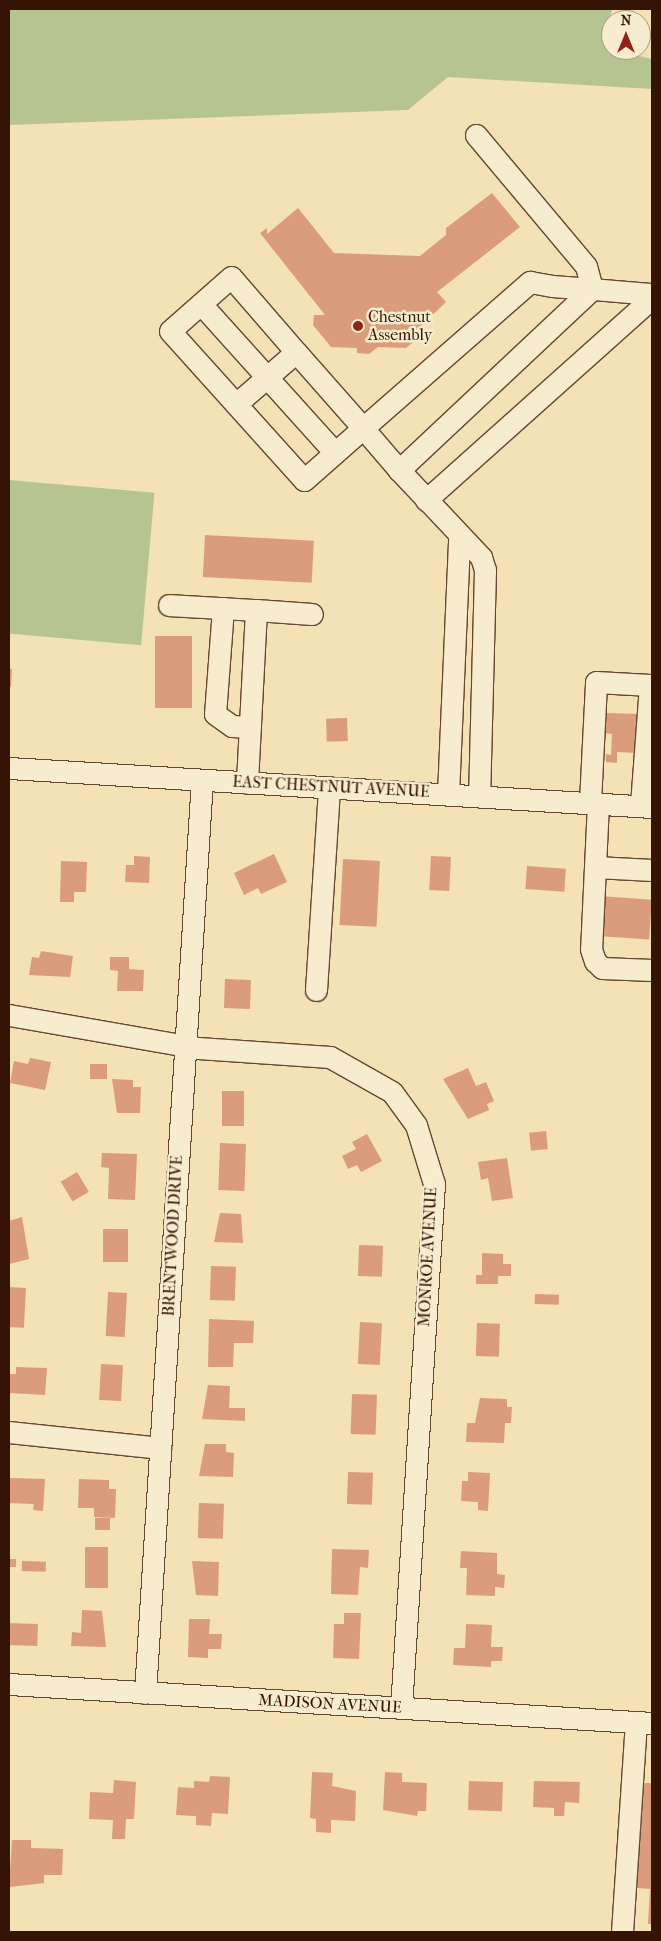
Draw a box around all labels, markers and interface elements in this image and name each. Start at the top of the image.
north arrow [601,10,651,60]
text: N [621,12,631,29]
place label: Chestnut Assembly [368,307,432,345]
marker: Chestnut Assembly [352,320,364,332]
street label: EAST CHESTNUT AVENUE [232,772,430,802]
street label: BRENTWOOD DRIVE [159,1155,187,1317]
street label: MONROE AVENUE [415,1187,441,1327]
street label: MADISON AVENUE [258,1691,402,1717]

